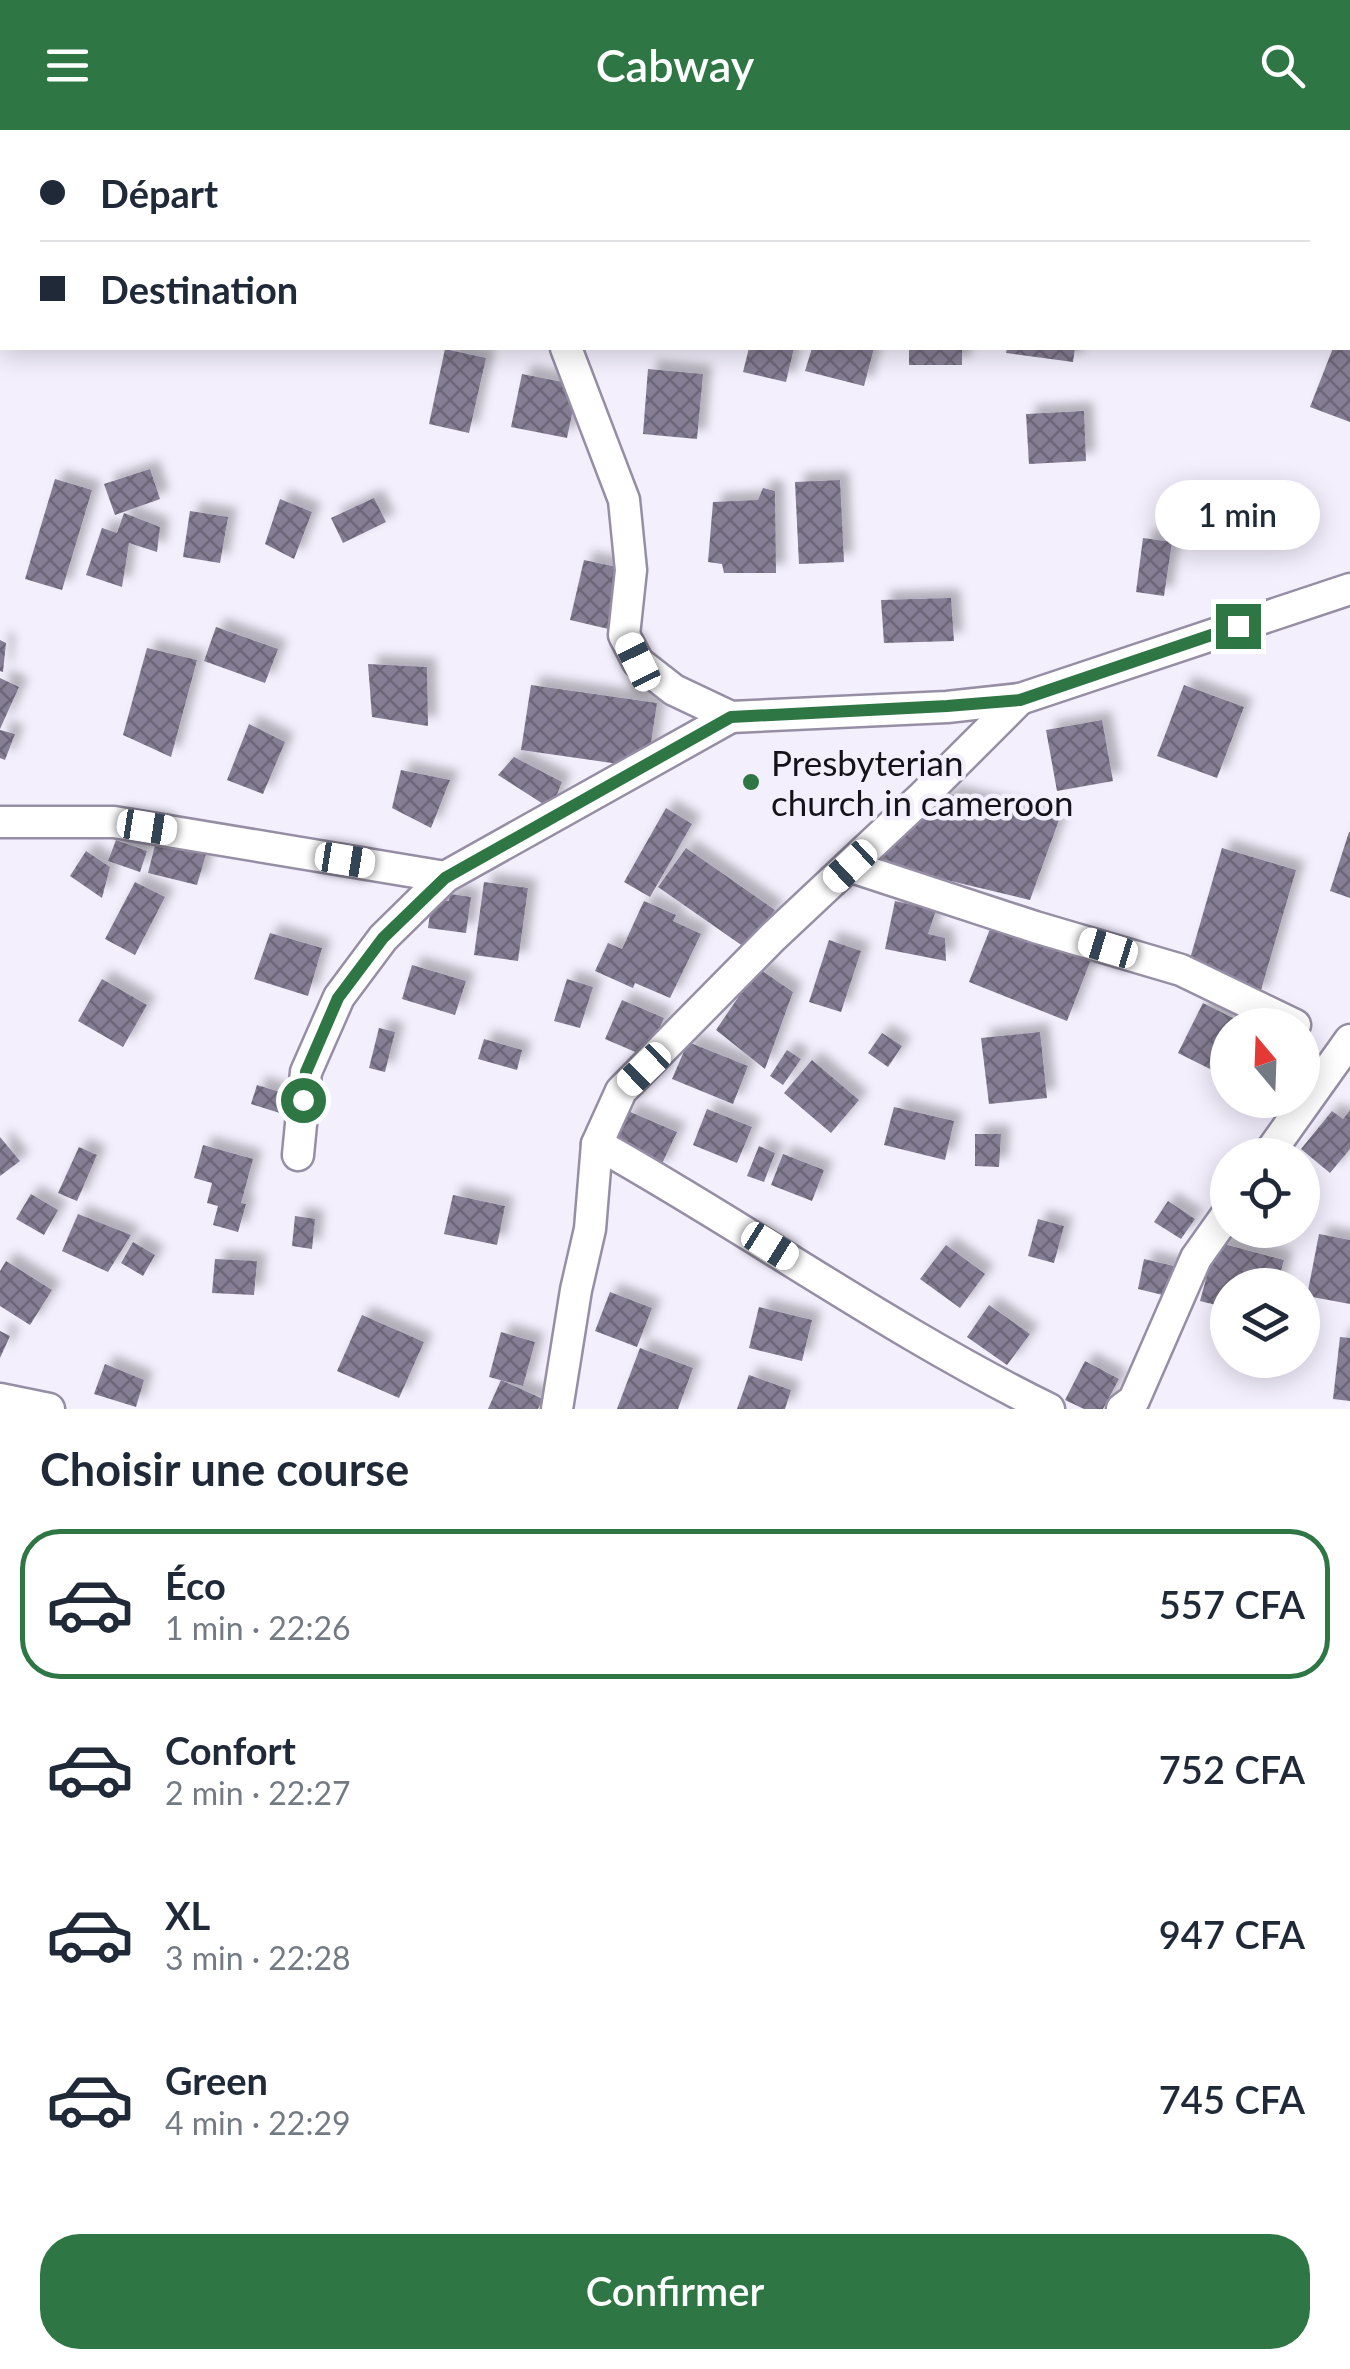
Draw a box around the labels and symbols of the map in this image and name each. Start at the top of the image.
callout: 1 min [1156,481,1320,551]
route end [1216,604,1261,649]
car [611,628,665,696]
place label: Presbyterian church in cameroon [771,741,1074,823]
marker: Presbyterian church in cameroon [740,771,762,793]
car [115,807,179,847]
car [818,835,882,897]
car [313,840,377,880]
car [1075,925,1141,971]
north arrow [1210,1008,1320,1118]
car [612,1037,676,1101]
route start [281,1078,326,1123]
car [737,1217,803,1275]

